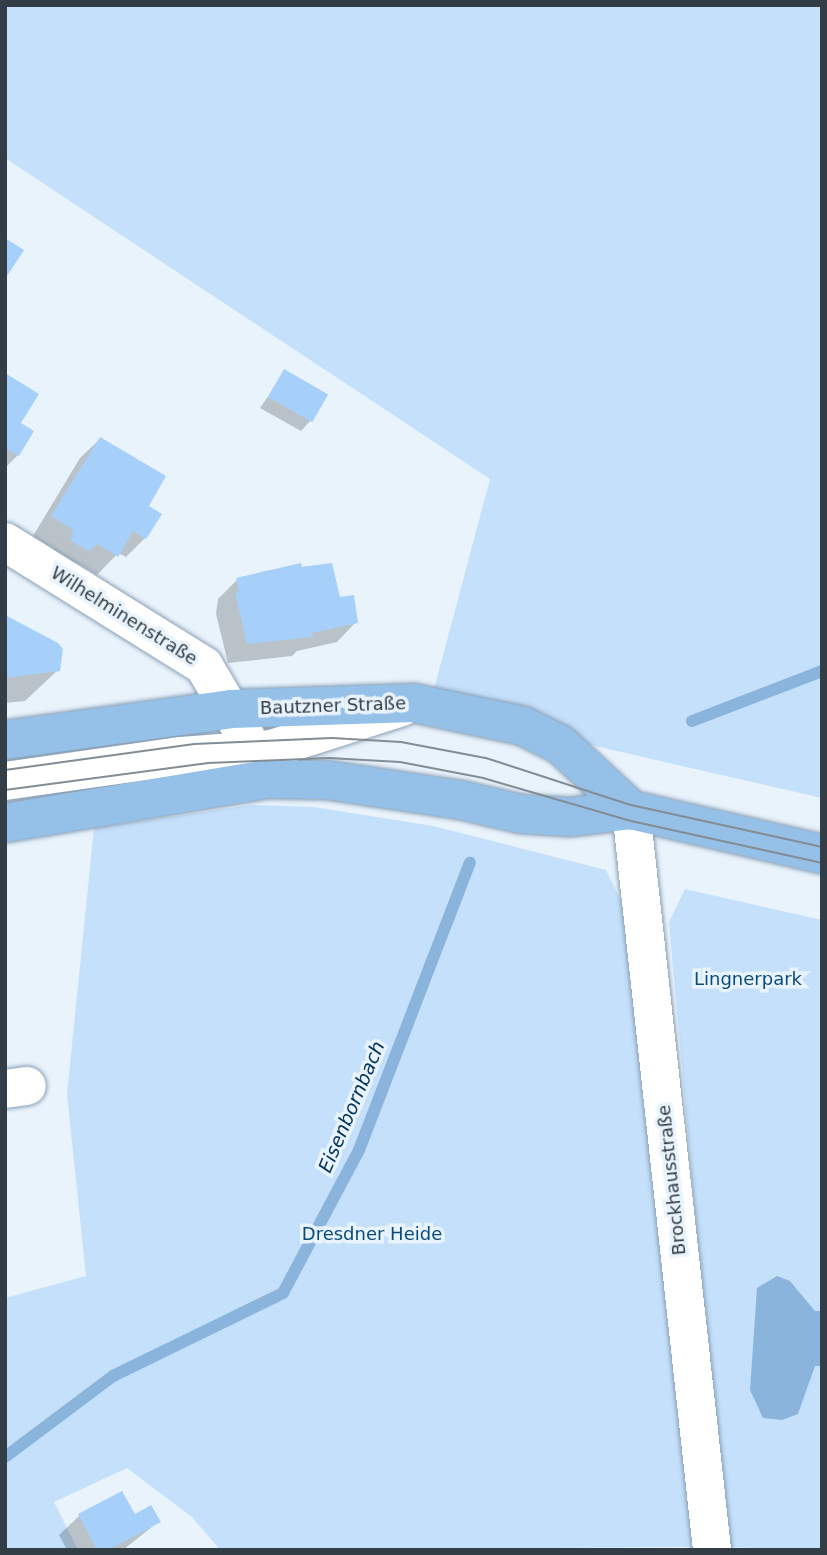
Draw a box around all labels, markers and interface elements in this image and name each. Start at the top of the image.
street label: Wilhelminenstraße [47,562,201,670]
street label: Bautzner Straße [260,693,406,719]
park label: Lingnerpark [694,968,802,990]
water label: Eisenbornbach [314,1038,390,1176]
street label: Brockhausstraße [653,1104,691,1256]
park label: Dresdner Heide [302,1223,442,1245]

